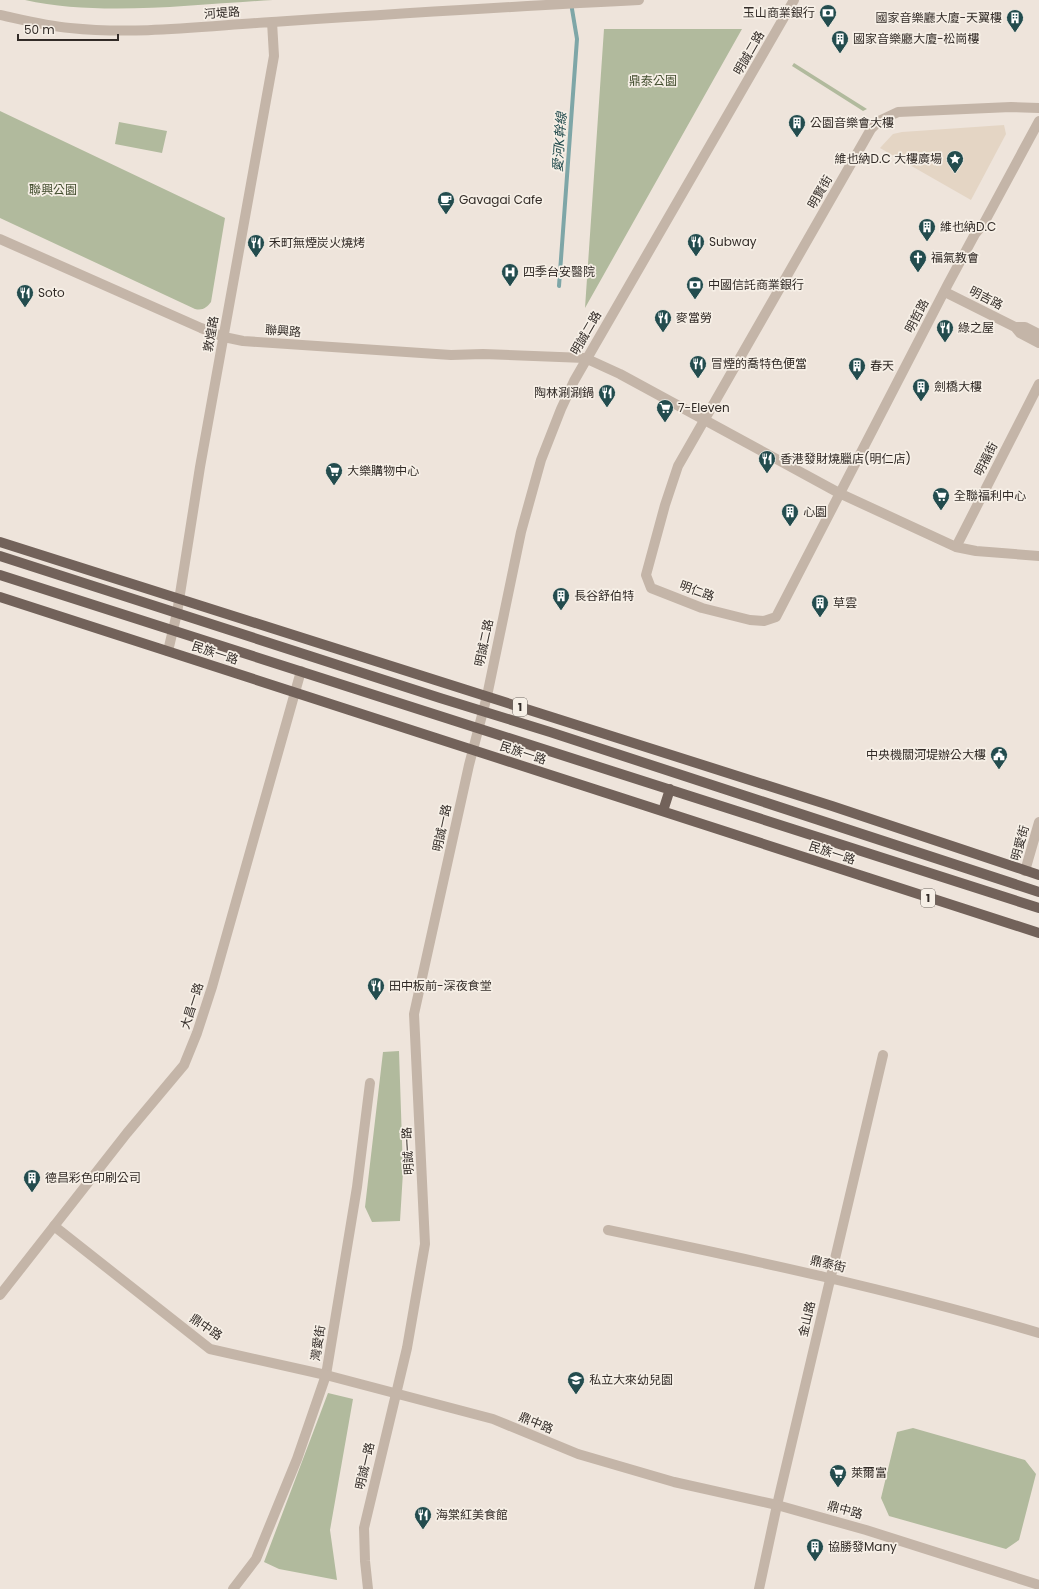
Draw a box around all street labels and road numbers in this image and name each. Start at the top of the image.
street label: 河堤路 [203,3,241,22]
street label: 明誠二路 [729,28,768,78]
street label: 明賢街 [803,172,836,212]
street label: 明吉路 [966,282,1006,313]
street label: 明哲路 [901,296,933,336]
street label: 明誠二路 [566,308,605,358]
street label: 敦煌路 [199,315,222,353]
street label: 聯興路 [264,321,302,340]
street label: 明福街 [970,439,1001,479]
street label: 明仁路 [677,576,717,605]
street label: 明誠二路 [470,618,497,668]
street label: 民族一路 [190,637,241,668]
road number: 1 [513,698,527,716]
street label: 民族一路 [498,737,549,768]
street label: 明誠一路 [428,803,455,853]
street label: 明愛街 [1006,823,1033,863]
street label: 民族一路 [807,837,858,868]
road number: 1 [921,889,935,907]
street label: 大昌一路 [176,980,207,1031]
street label: 明誠一路 [398,1127,417,1175]
street label: 鼎泰街 [809,1251,848,1276]
street label: 金山路 [794,1299,819,1338]
street label: 鼎中路 [187,1309,226,1344]
street label: 灣愛街 [306,1324,329,1362]
street label: 鼎中路 [516,1408,556,1437]
street label: 明誠一路 [351,1441,378,1491]
street label: 鼎中路 [826,1497,865,1522]

